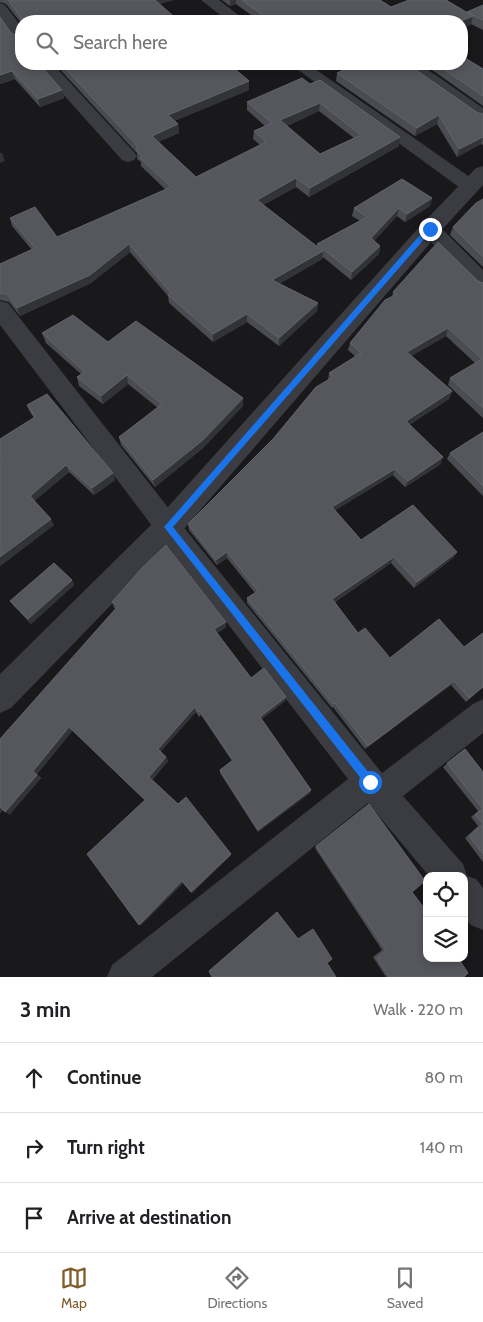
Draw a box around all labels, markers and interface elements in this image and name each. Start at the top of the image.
search box [15,15,468,70]
icon: search [33,29,61,57]
text: Search here [73,31,167,54]
route end [419,218,442,241]
route start [359,771,382,794]
map controls [423,872,468,962]
button: locate [423,872,468,917]
button: layers [423,917,468,962]
text: 3 min [20,997,71,1022]
text: Walk · 220 m [373,1000,463,1019]
icon: ahead [20,1064,48,1092]
text: Continue [67,1066,141,1089]
text: 80 m [425,1068,463,1087]
icon: right [20,1134,48,1162]
text: Turn right [67,1136,145,1159]
text: 140 m [420,1138,463,1157]
icon: arrive [20,1204,48,1232]
text: Arrive at destination [67,1206,231,1229]
tab: Map [60,1264,88,1312]
tab: Directions [207,1264,267,1312]
tab: Saved [387,1264,423,1312]

